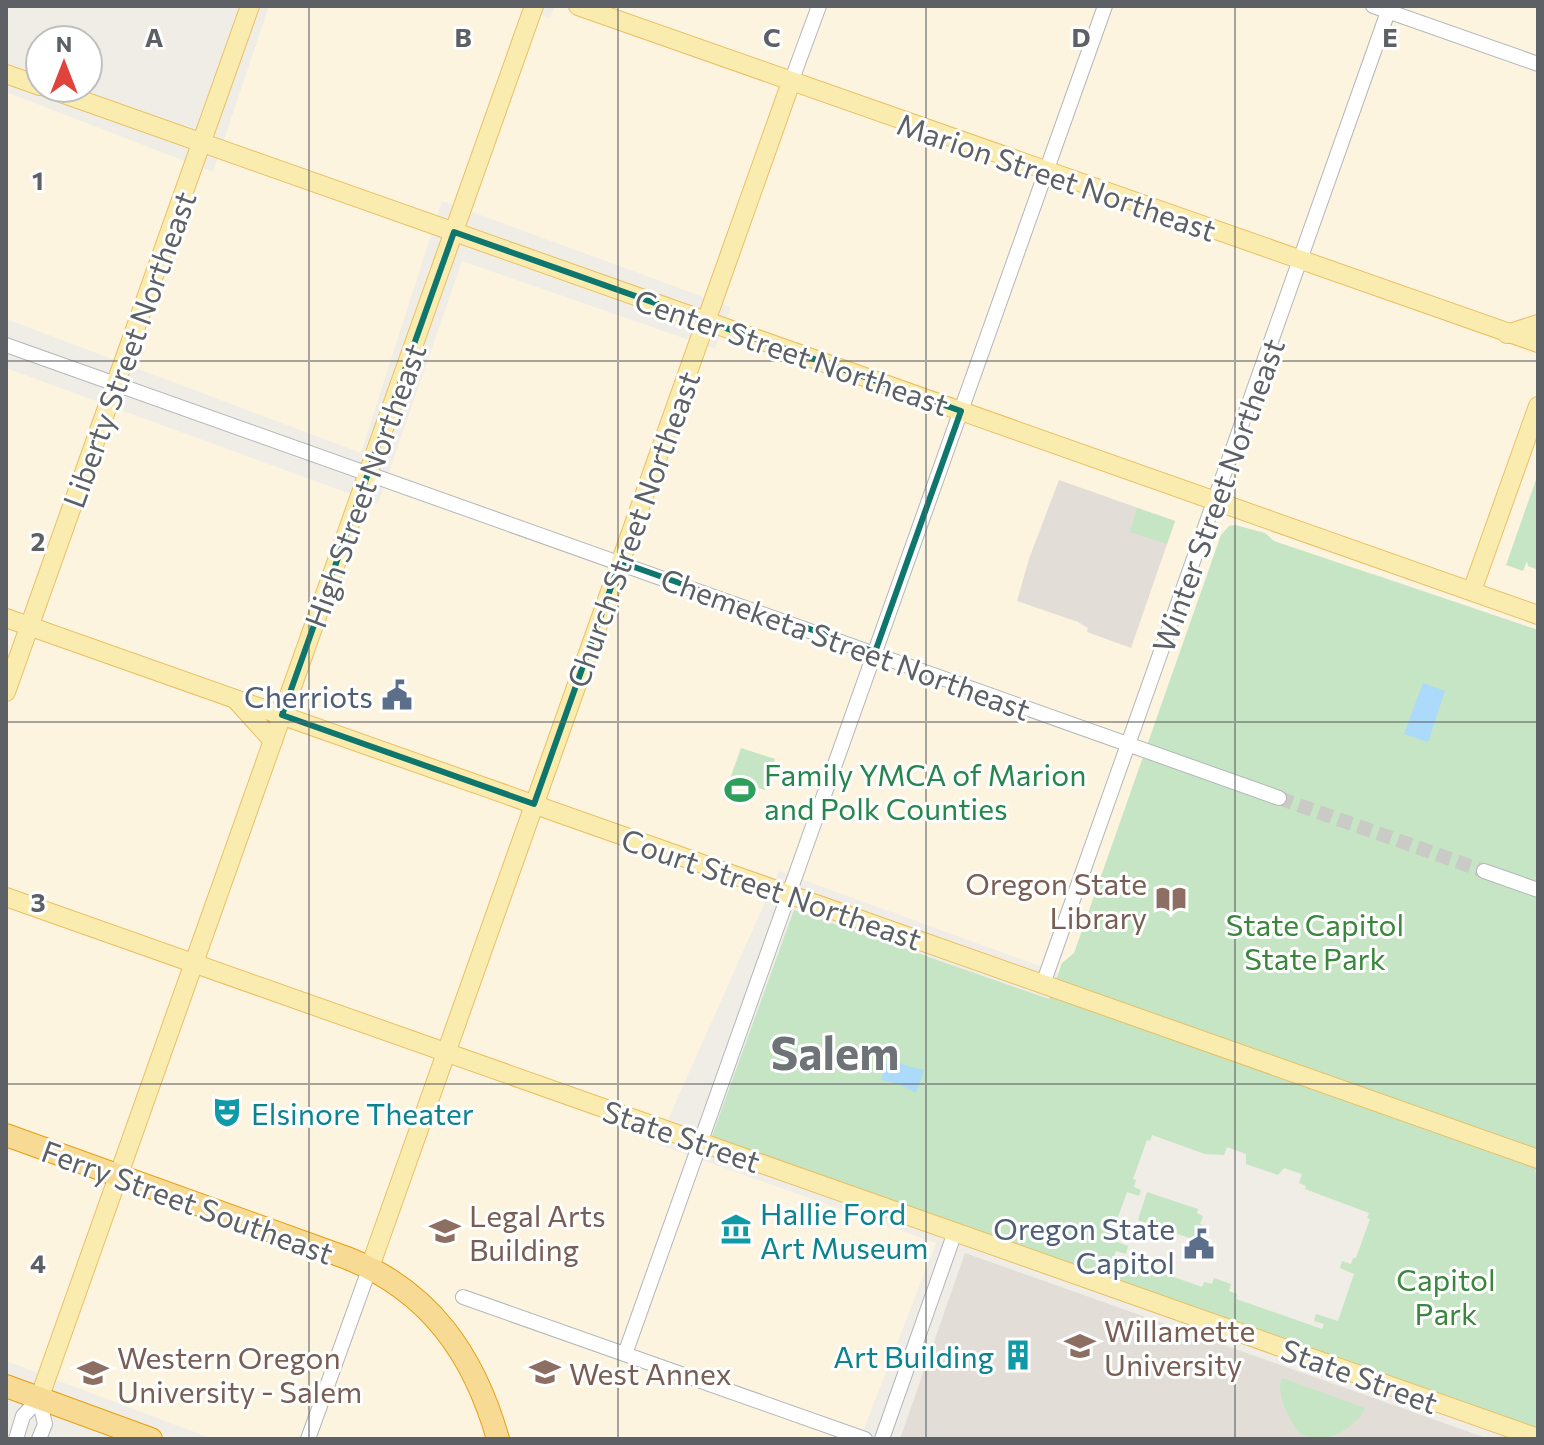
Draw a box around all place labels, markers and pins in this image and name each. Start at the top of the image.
place label: Cherriots [244,677,373,714]
public building icon: Cherriots [380,678,414,712]
place label: Family YMCA of Marion and Polk Counties [764,755,1086,826]
sports icon: Family YMCA of Marion and Polk Counties [723,773,757,807]
place label: Oregon State Library [965,864,1147,935]
library icon: Oregon State Library [1154,882,1188,916]
place label: Elsinore Theater [251,1094,474,1131]
theatre icon: Elsinore Theater [210,1095,244,1129]
place label: Hallie Ford Art Museum [760,1194,929,1265]
place label: Legal Arts Building [469,1196,606,1267]
place label: Oregon State Capitol [993,1209,1175,1280]
museum icon: Hallie Ford Art Museum [719,1212,753,1246]
school or university icon: Legal Arts Building [428,1214,462,1248]
public building icon: Oregon State Capitol [1182,1227,1216,1261]
place label: Willamette University [1104,1311,1255,1382]
school or university icon: Willamette University [1063,1329,1097,1363]
place label: Art Building [833,1337,994,1374]
place label: Western Oregon University - Salem [117,1338,362,1409]
building icon: Art Building [1001,1338,1035,1372]
place label: West Annex [569,1354,732,1391]
school or university icon: West Annex [528,1355,562,1389]
school or university icon: Western Oregon University - Salem [76,1356,110,1390]

